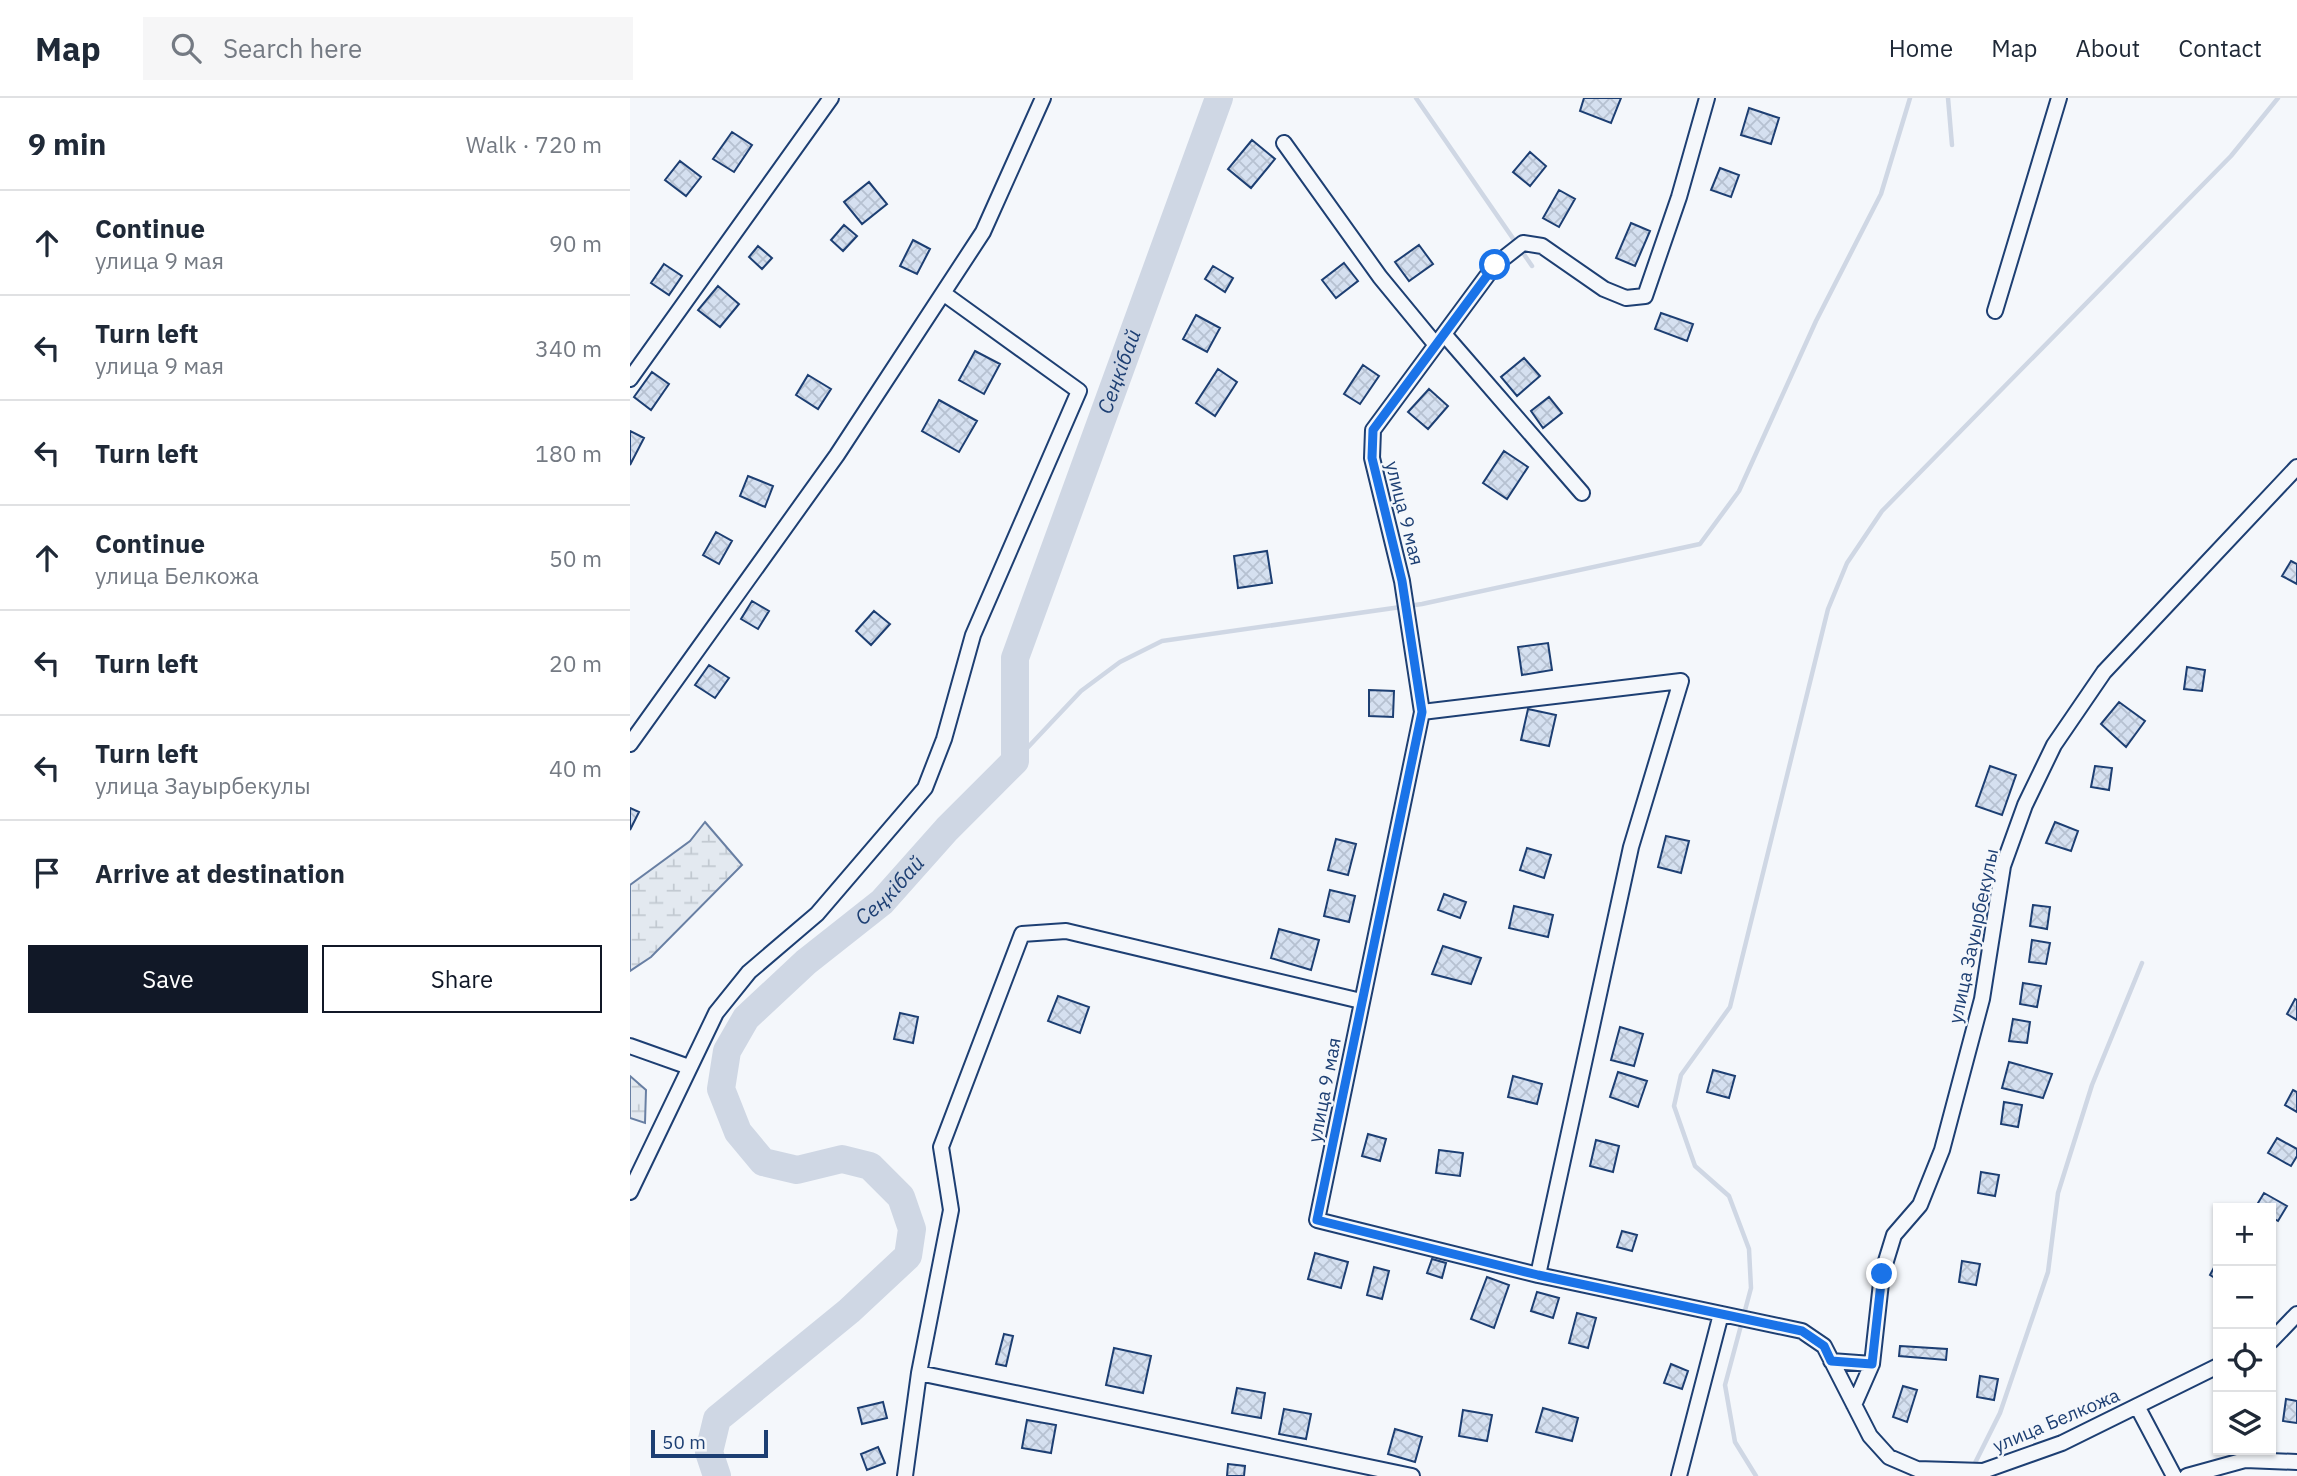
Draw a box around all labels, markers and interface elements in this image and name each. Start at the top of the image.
search box [143,17,633,80]
text: Map [35,27,101,70]
icon: search [167,29,205,67]
text: Search here [223,31,362,65]
text: Home [1889,32,1953,64]
text: Map [1991,32,2037,64]
text: About [2075,32,2140,64]
text: Contact [2178,32,2262,64]
text: 9 min [28,124,106,163]
text: Walk · 720 m [466,129,602,159]
text: Continue [95,211,205,245]
icon: ahead [28,224,66,262]
text: 90 m [549,228,602,258]
text: улица 9 мая [95,245,224,275]
route start [1479,249,1510,280]
text: Turn left [95,316,198,350]
water label: Сеңкібай [1090,325,1147,417]
icon: left [28,329,66,367]
text: 340 m [535,333,602,363]
text: улица 9 мая [95,350,224,380]
icon: left [28,434,66,472]
text: Turn left [95,436,198,470]
text: 180 m [535,438,602,468]
street label: улица 9 мая [1380,458,1430,568]
text: Continue [95,526,205,560]
icon: ahead [28,539,66,577]
text: 50 m [549,543,602,573]
text: улица Белкожа [95,560,259,590]
icon: left [28,644,66,682]
text: Turn left [95,646,198,680]
text: 20 m [549,648,602,678]
text: Turn left [95,736,198,770]
icon: left [28,749,66,787]
text: 40 m [549,753,602,783]
text: улица Зауырбекулы [95,770,311,800]
street label: улица Зауырбекулы [1943,846,2003,1026]
water label: Сеңкібай [849,849,930,931]
icon: arrive [28,854,66,892]
text: Arrive at destination [95,856,345,890]
button: Save [28,945,308,1013]
button: Share [322,945,602,1013]
street label: улица 9 мая [1302,1035,1346,1145]
map controls [2213,1203,2276,1455]
button: + [2213,1203,2276,1266]
route end [1866,1258,1897,1289]
button: − [2213,1266,2276,1329]
button: locate [2213,1329,2276,1392]
street label: улица Белкожа [1989,1382,2123,1458]
button: layers [2213,1392,2276,1455]
scale bar [651,1427,768,1459]
text: 50 m [662,1430,706,1454]

